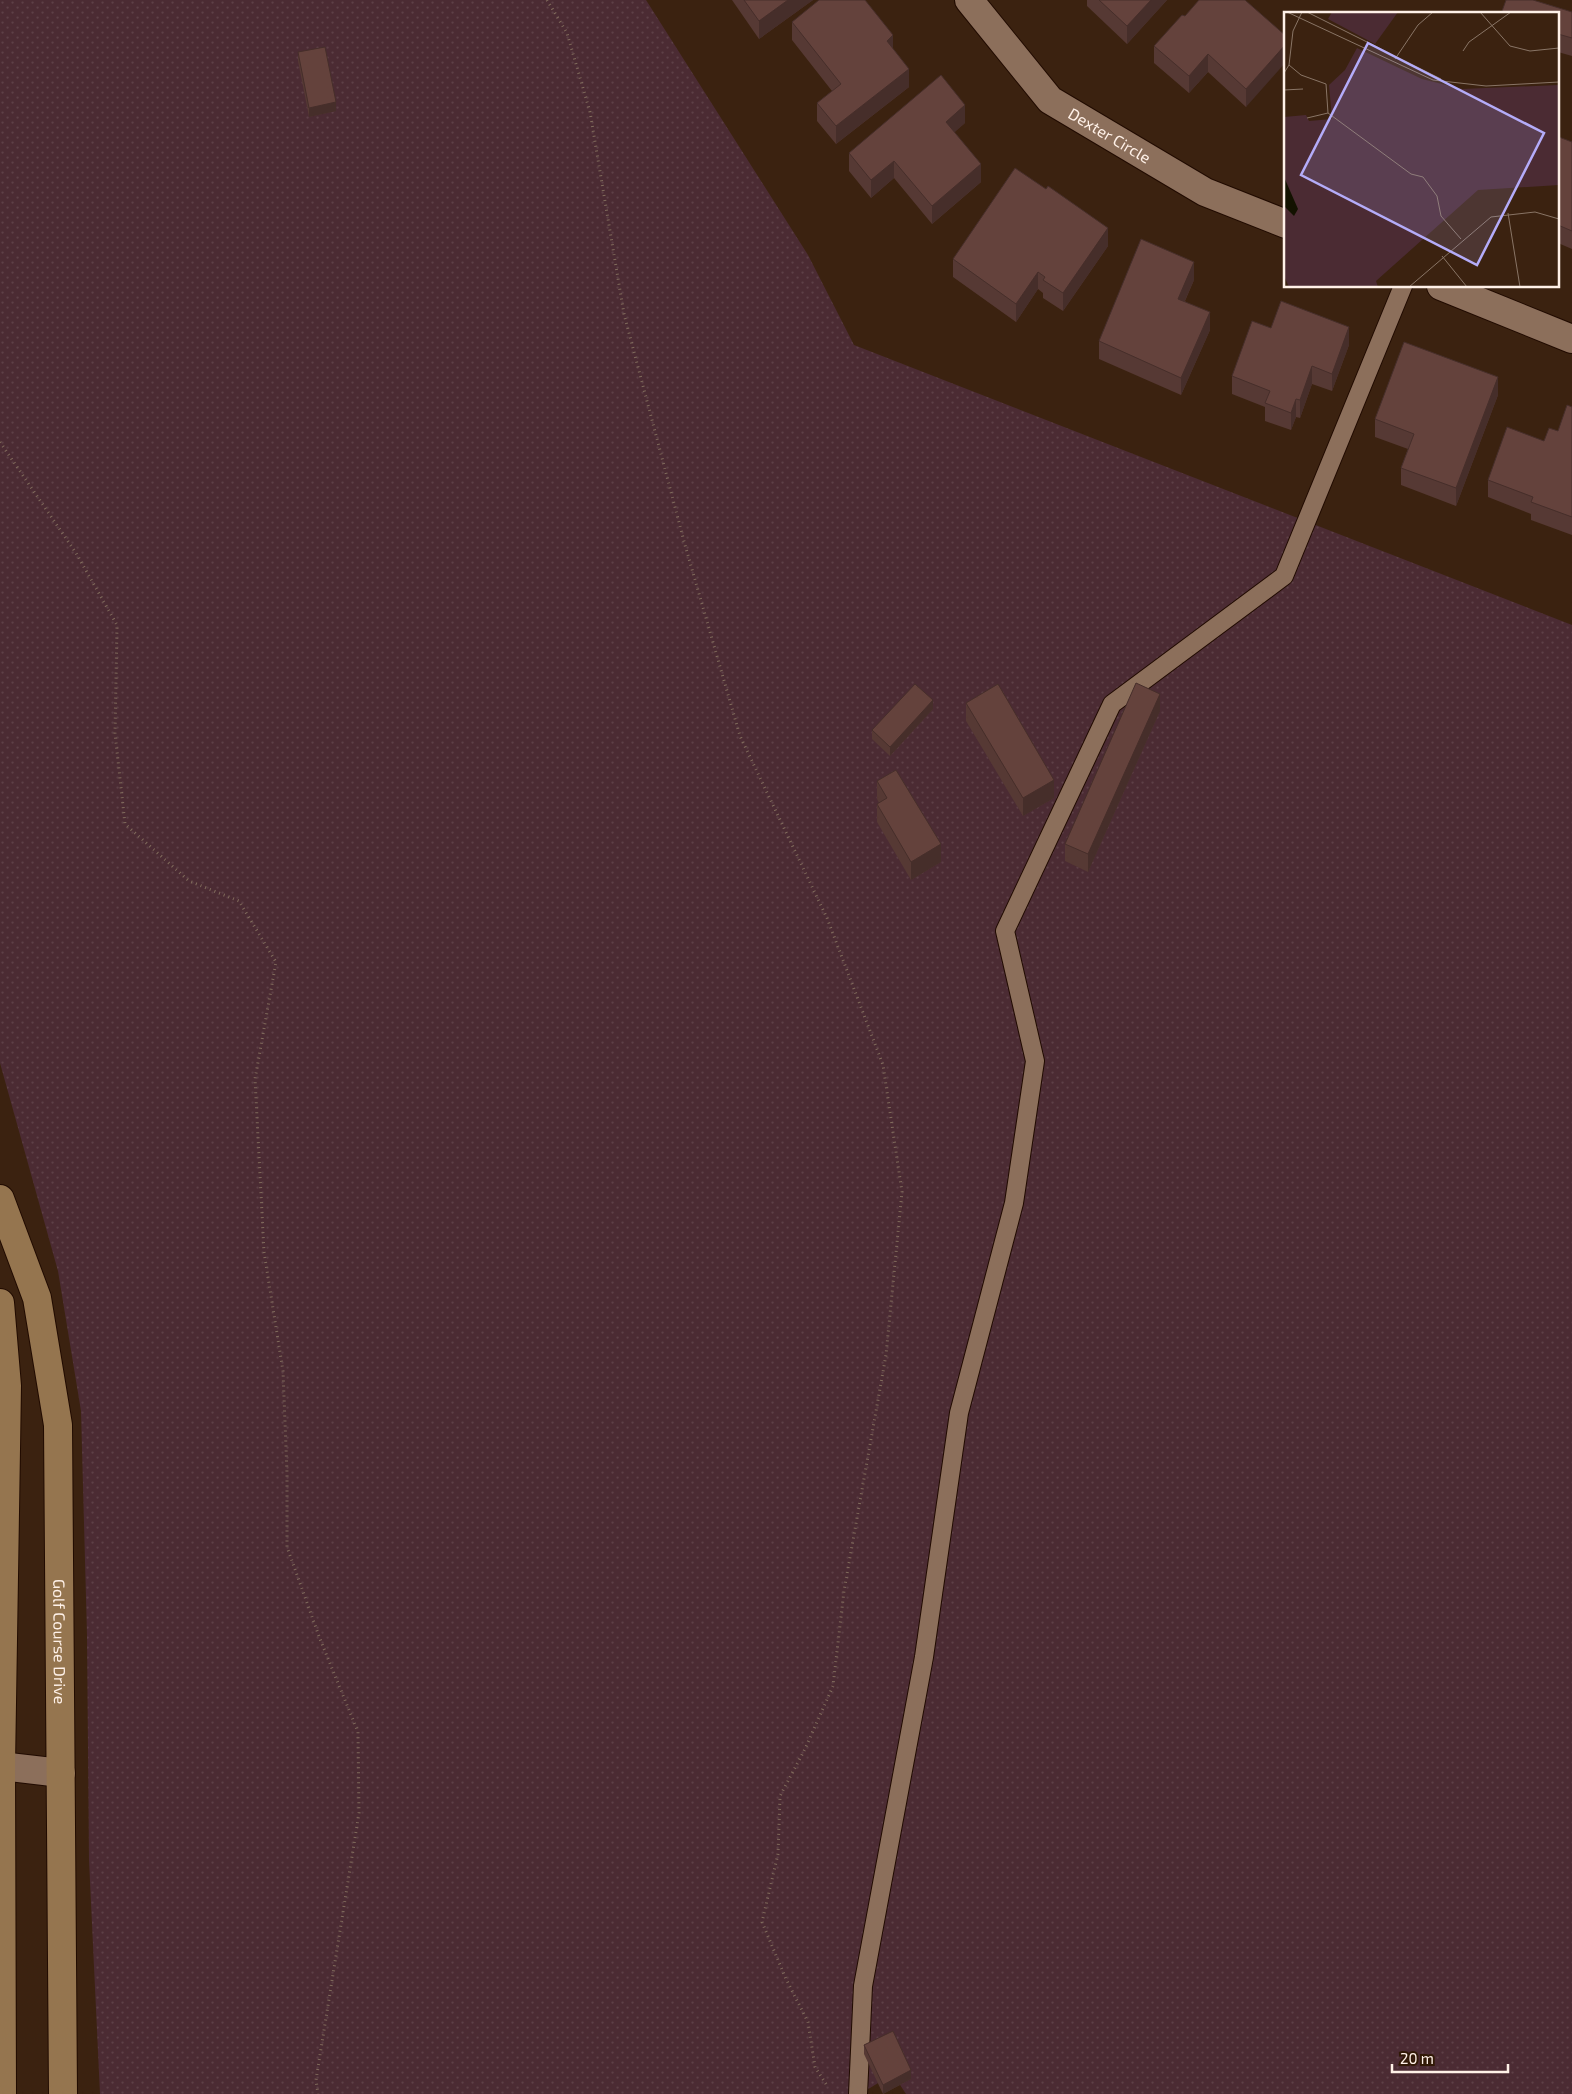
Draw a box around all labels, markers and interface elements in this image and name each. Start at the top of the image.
inset map [1284,12,1560,288]
street label: Dexter Circle [1065,103,1154,167]
street label: Golf Course Drive [50,1579,70,1704]
scale bar [1392,2042,1508,2074]
text: 20 m [1400,2049,1434,2067]

